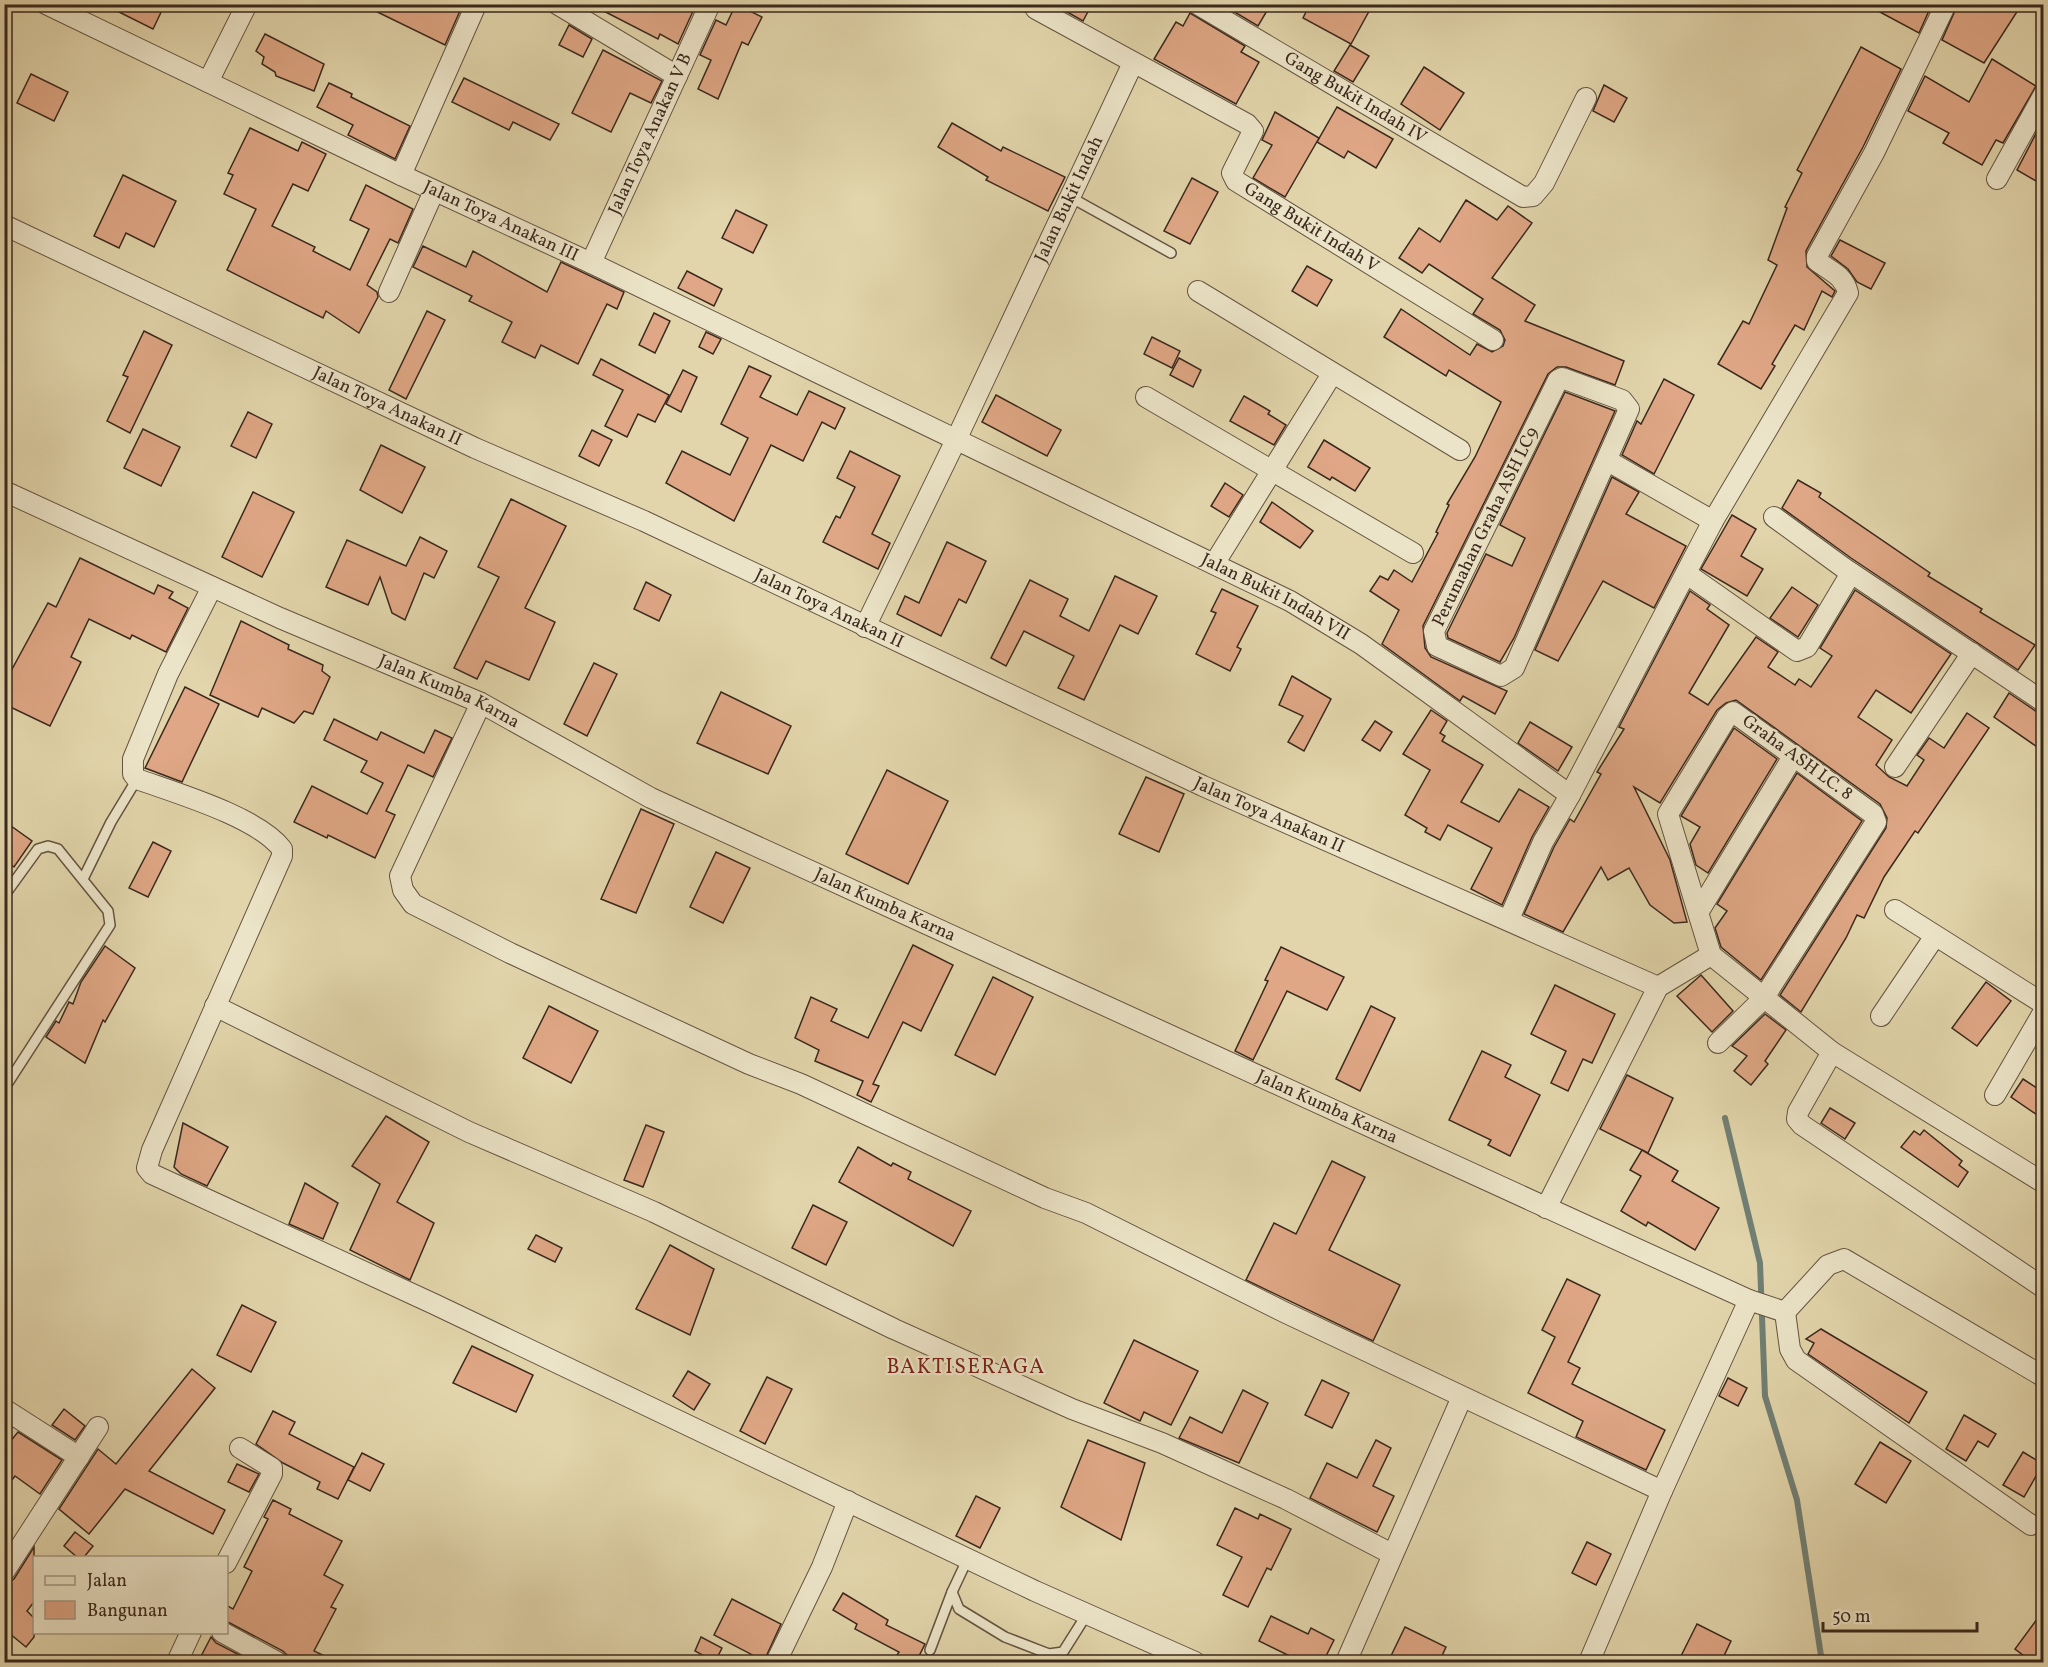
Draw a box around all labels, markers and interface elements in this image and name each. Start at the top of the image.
street label: Gang Bukit Indah IV [1279,46,1431,150]
street label: Jalan Toya Anakan V B [602,49,698,219]
street label: Jalan Bukit Indah [1029,132,1110,267]
street label: Jalan Toya Anakan III [419,174,583,268]
street label: Gang Bukit Indah V [1239,176,1384,279]
street label: Jalan Toya Anakan II [308,360,466,452]
street label: Perumahan Graha ASH LC9 [1427,423,1545,631]
street label: Jalan Bukit Indah VII [1197,547,1354,647]
street label: Jalan Toya Anakan II [750,563,908,655]
street label: Jalan Kumba Karna [374,648,524,735]
street label: Graha ASH LC. 8 [1736,709,1858,807]
street label: Jalan Toya Anakan II [1189,771,1348,859]
street label: Jalan Kumba Karna [810,862,960,948]
street label: Jalan Kumba Karna [1252,1064,1402,1150]
district label: BAKTISERAGA [886,1353,1046,1382]
legend [33,1556,228,1634]
text: Jalan [87,1569,127,1594]
scale bar [1823,1595,1978,1633]
text: Bangunan [87,1599,168,1624]
text: 50 m [1832,1605,1871,1630]

